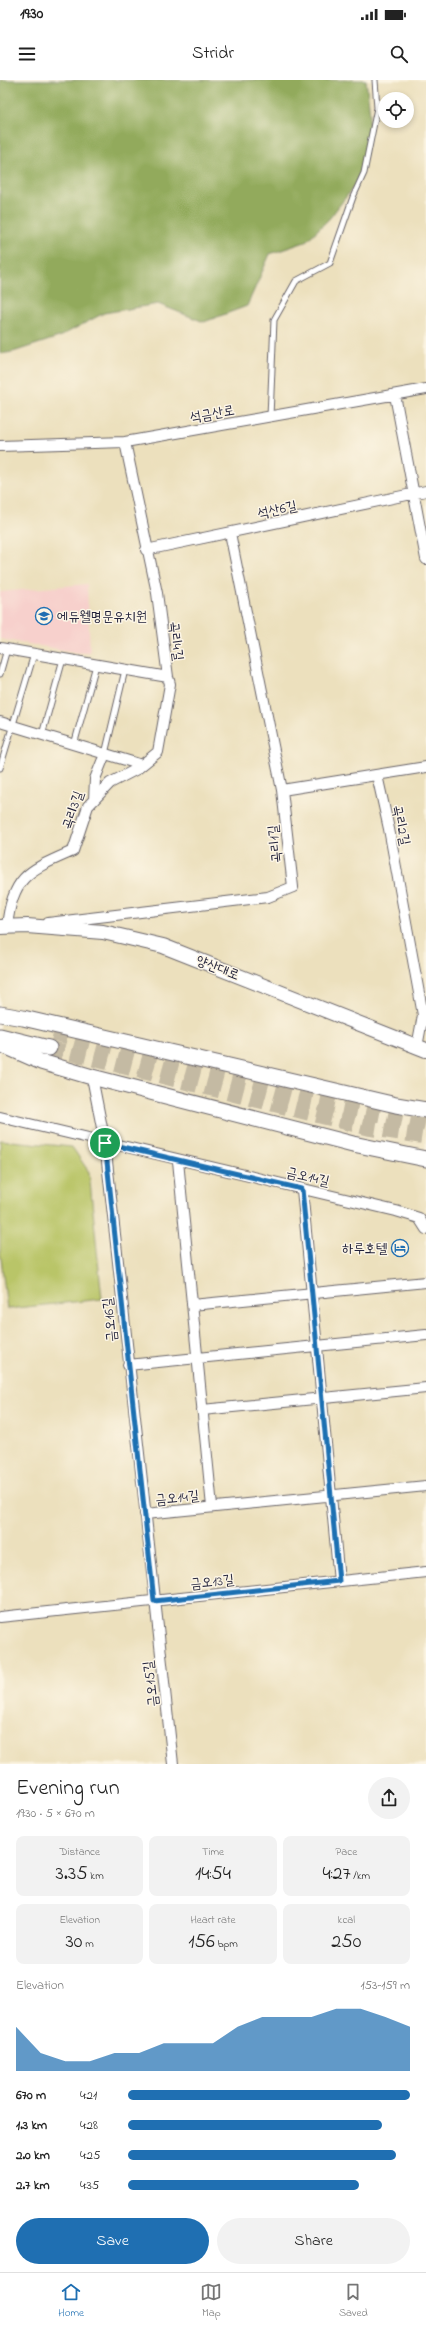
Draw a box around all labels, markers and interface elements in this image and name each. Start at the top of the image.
text: 19:30 [20,3,43,25]
text: Stridr [192,41,234,67]
icon: menu [16,43,38,65]
icon: search [388,43,410,65]
map controls [378,92,414,128]
button: locate [378,92,414,128]
street label: 석금산로 [188,400,236,429]
street label: 석산6길 [256,496,300,525]
school or university icon: 에듀웰명문유치원 [34,606,54,626]
place label: 에듀웰명문유치원 [57,607,147,628]
street label: 곡리4길 [163,620,188,663]
street label: 곡리3길 [57,788,90,833]
street label: 곡리2길 [386,803,415,848]
street label: 곡리1길 [263,823,288,864]
street label: 양산대로 [193,951,242,986]
pin [88,1126,122,1160]
icon: arrive [94,1132,116,1154]
street label: 금오14길 [284,1162,332,1193]
hotel icon: 하루호텔 [390,1238,410,1258]
place label: 하루호텔 [342,1239,388,1260]
street label: 금오16길 [98,1296,123,1343]
street label: 금오14길 [154,1486,201,1511]
street label: 금오13길 [189,1570,236,1595]
street label: 금오15길 [138,1659,165,1708]
text: Evening run [16,1773,120,1805]
button: share [368,1777,410,1819]
text: 19:30 · 5 × 670 m [16,1804,95,1823]
text: Distance [59,1844,100,1860]
text: Time [202,1844,224,1860]
text: Pace [336,1844,357,1860]
text: 3.35 [56,1860,88,1889]
text: 14:54 [195,1860,231,1889]
text: 4:27 [323,1860,351,1889]
text: km [88,1868,104,1884]
text: /km [351,1868,370,1884]
text: Elevation [59,1912,100,1928]
text: Heart rate [190,1912,236,1928]
text: kcal [338,1912,355,1928]
text: 30 [66,1928,82,1957]
text: 156 [188,1928,215,1957]
text: 250 [331,1928,361,1957]
text: m [82,1936,94,1952]
text: bpm [215,1936,238,1952]
text: Elevation [16,1976,64,1995]
text: 153–159 m [360,1976,410,1995]
text: 670 m [16,2086,46,2105]
text: 4:21 [80,2086,97,2105]
text: 1.3 km [16,2116,47,2135]
text: 4:28 [80,2116,98,2135]
text: 2.0 km [16,2146,50,2165]
text: 4:25 [80,2146,100,2165]
text: 2.7 km [16,2176,50,2195]
text: 4:35 [80,2176,99,2195]
button: Save [16,2218,209,2264]
button: Share [217,2218,410,2264]
tab: Home [58,2281,84,2321]
tab: Map [200,2281,222,2321]
tab: Saved [339,2281,368,2321]

